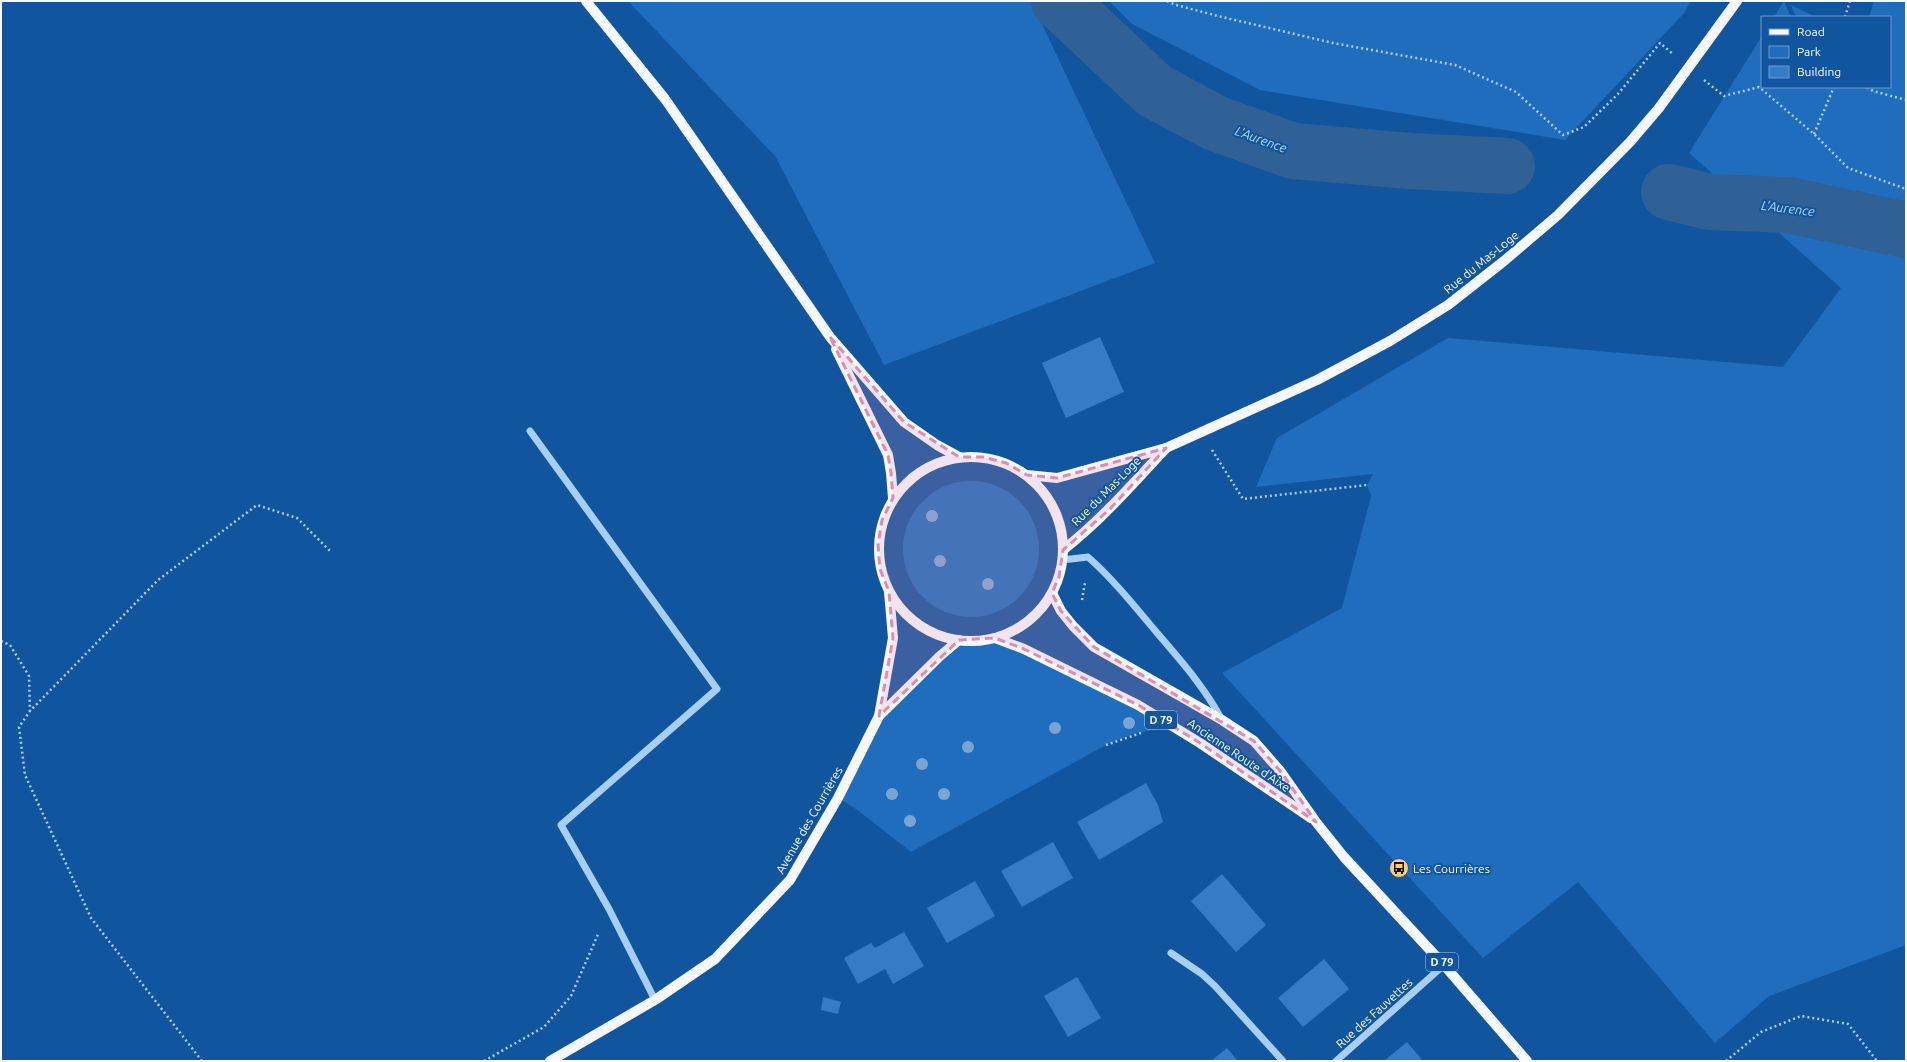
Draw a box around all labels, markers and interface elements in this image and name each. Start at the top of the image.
legend [1761,16,1891,88]
text: Road [1797,25,1825,38]
text: Park [1797,45,1821,58]
text: Building [1797,65,1841,78]
water label: L'Aurence [1233,123,1289,155]
water label: L'Aurence [1760,198,1816,218]
street label: Rue du Mas-Loge [1441,228,1521,296]
street label: Rue du Mas-Loge [1069,454,1143,528]
road number: D 79 [1145,711,1177,729]
street label: Ancienne Route d'Aixe [1185,716,1293,794]
street label: Avenue des Courrières [773,764,845,876]
bus stop icon: Les Courrières [1388,857,1410,879]
place label: Les Courrières [1413,862,1490,875]
road number: D 79 [1426,953,1458,971]
street label: Rue des Fauvettes [1333,975,1415,1051]

